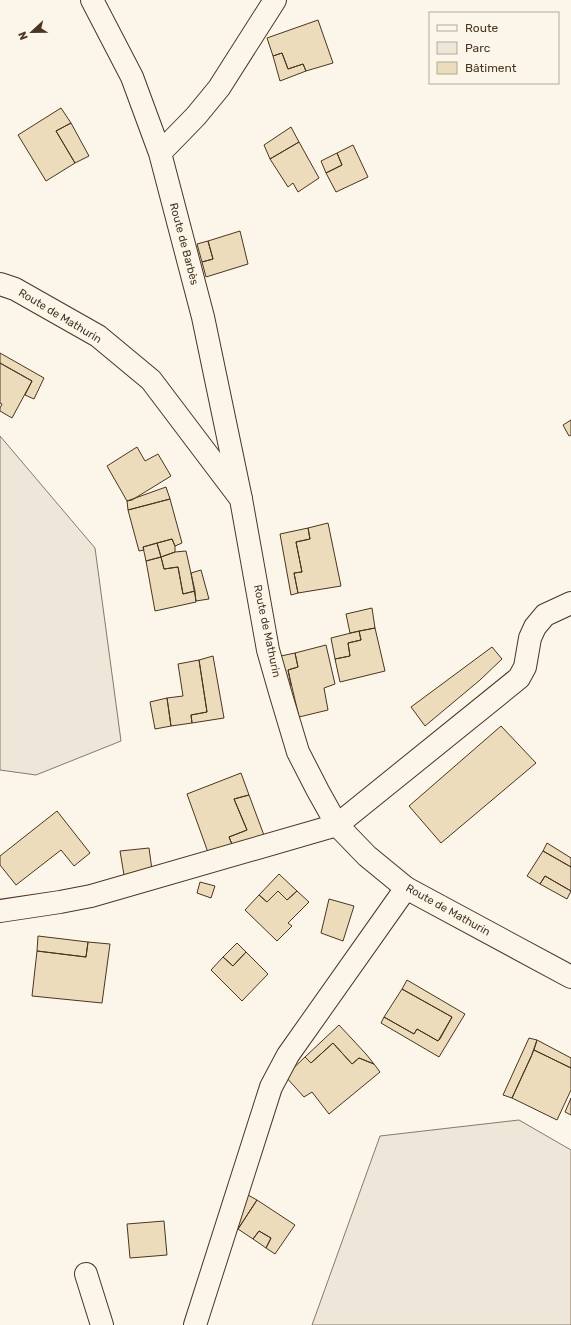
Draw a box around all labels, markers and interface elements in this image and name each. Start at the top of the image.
north arrow [12,12,52,52]
legend [429,12,559,84]
text: Route [465,21,499,35]
text: N [16,29,31,42]
text: Parc [465,41,491,55]
text: Bâtiment [465,61,517,75]
street label: Route de Barbès [167,201,201,287]
street label: Route de Mathurin [16,286,104,346]
street label: Route de Mathurin [251,583,283,679]
street label: Route de Mathurin [404,881,492,939]

